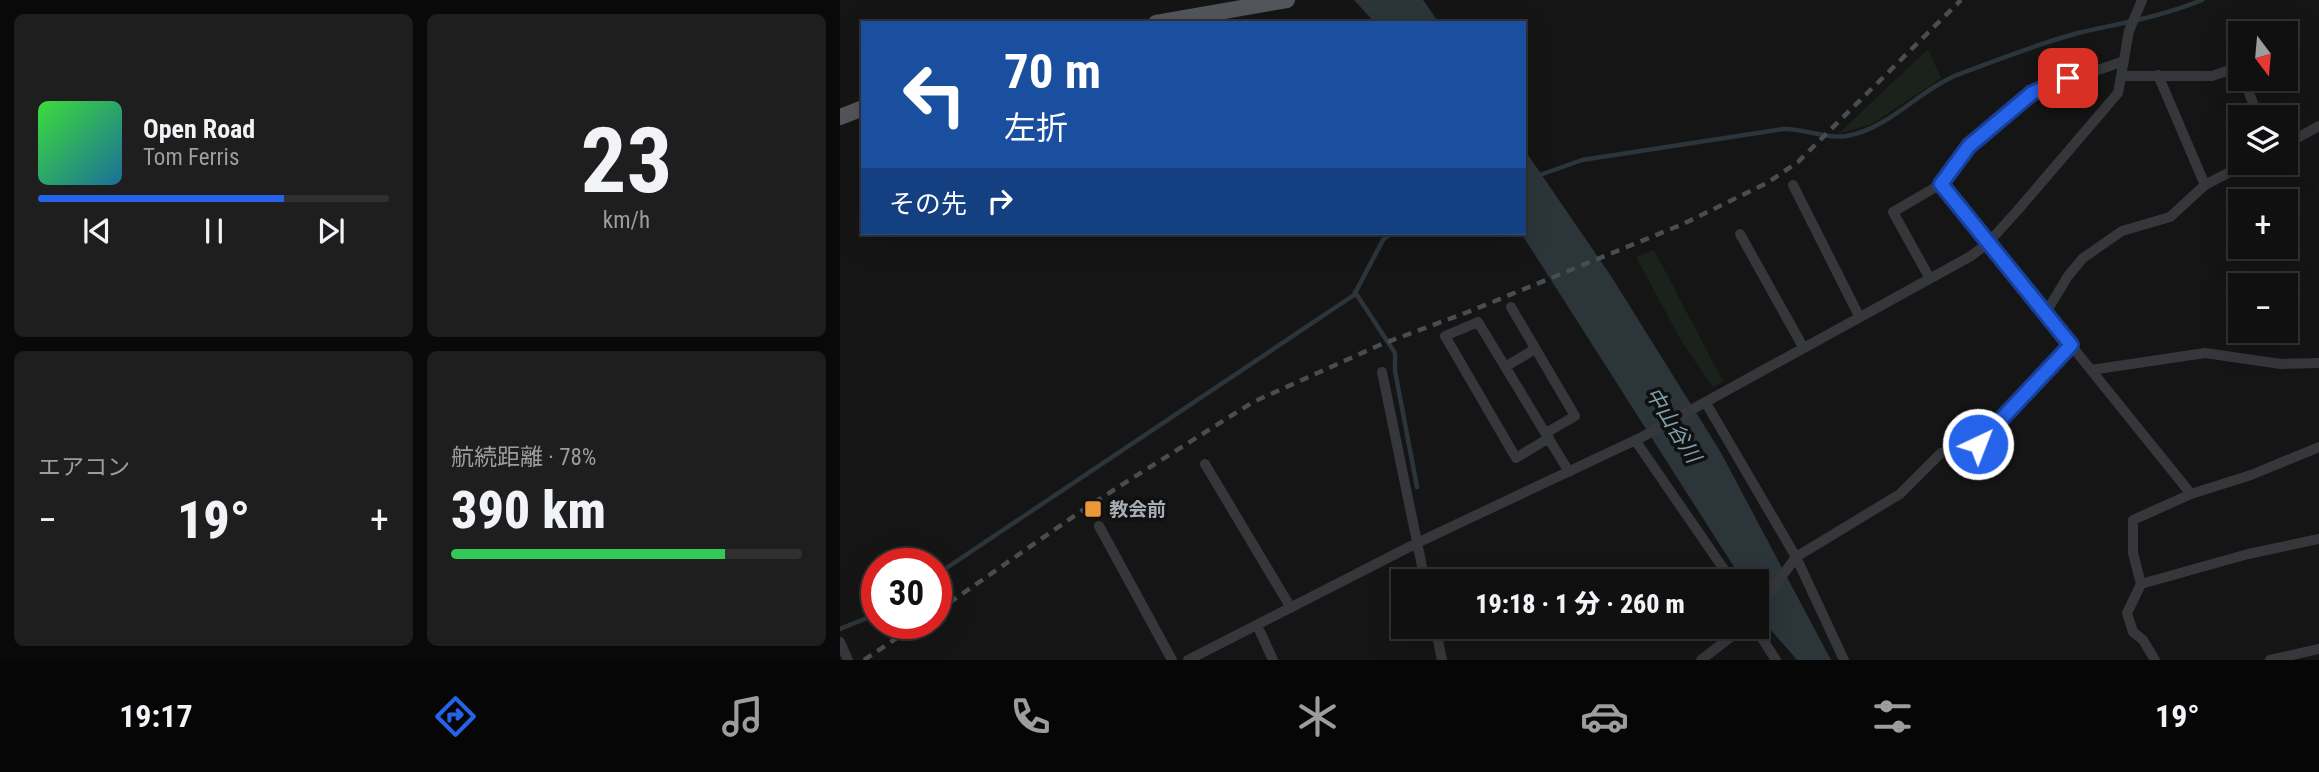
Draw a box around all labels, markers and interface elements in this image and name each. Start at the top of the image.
north arrow [2228,21,2298,91]
map controls [2228,21,2298,343]
text: 70 m [1004,43,1101,100]
pin [2038,48,2098,108]
icon: left [889,49,980,140]
icon: arrive [2049,59,2087,97]
button: layers [2228,105,2298,175]
text: 23 [581,108,672,214]
text: 左折 [1004,109,1068,147]
text: Open Road [143,114,255,144]
text: Tom Ferris [143,144,239,171]
icon: right [981,182,1019,220]
text: その先 [889,189,967,219]
button: + [2228,189,2298,259]
text: km/h [603,207,650,234]
icon: previous [78,212,116,250]
icon: pause [195,212,233,250]
icon: next [312,212,350,250]
button: − [2228,273,2298,343]
water label: 中山谷川 [1641,383,1706,469]
position arrow [1941,407,2015,481]
text: 航続距離 · 78% [451,444,596,471]
text: エアコン [38,454,130,481]
text: 390 km [451,480,606,541]
text: 19° [177,490,250,551]
text: − [38,498,57,542]
text: + [370,498,389,542]
place label: 教会前 [1109,498,1166,521]
marker: 教会前 [1083,499,1103,519]
speed limit sign: 30 [861,548,952,639]
text: 19:18 · 1 分 · 260 m [1475,589,1685,619]
icon: directions [431,692,480,741]
icon: music [718,692,767,741]
icon: phone [1006,692,1055,741]
icon: climate [1293,692,1342,741]
icon: car [1580,692,1629,741]
icon: filters [1868,692,1917,741]
text: 19:17 [119,697,193,735]
text: 19° [2155,697,2200,735]

